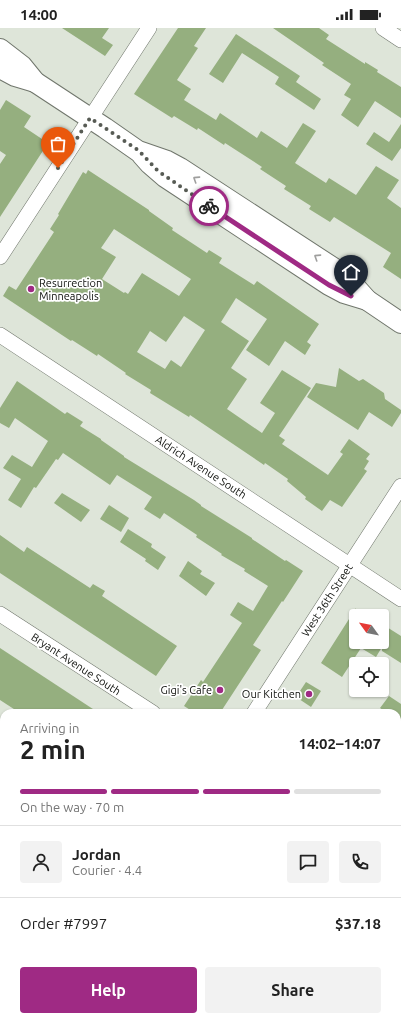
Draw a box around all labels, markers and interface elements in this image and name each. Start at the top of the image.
text: 14:00 [20,6,58,23]
pin [41,127,75,168]
icon: bag [47,133,69,155]
one-way arrow [193,176,200,183]
courier [189,186,229,226]
icon: bike [198,195,220,217]
one-way arrow [314,255,321,262]
pin [334,255,368,296]
icon: home [340,261,362,283]
place label: Resurrection Minneapolis [39,277,102,302]
marker: Resurrection Minneapolis [26,284,36,294]
street label: Aldrich Avenue South [153,433,249,501]
street label: West 36th Street [299,561,355,638]
north arrow [349,609,389,649]
map controls [349,609,389,697]
street label: Bryant Avenue South [29,631,123,697]
button: locate [349,657,389,697]
place label: Gigi's Cafe [160,684,212,696]
marker: Gigi's Cafe [215,685,225,695]
place label: Our Kitchen [242,688,301,700]
marker: Our Kitchen [304,689,314,699]
text: Arriving in [20,721,79,735]
text: 2 min [20,735,86,764]
text: 14:02–14:07 [298,735,381,752]
text: On the way · 70 m [20,800,124,814]
button: person [20,841,62,883]
button: chat [287,841,329,883]
button: phone [339,841,381,883]
text: Jordan [72,846,121,863]
text: Courier · 4.4 [72,863,142,877]
text: Order #7997 [20,915,107,932]
text: $37.18 [335,915,381,932]
button: Help [20,967,197,1013]
button: Share [205,967,381,1013]

